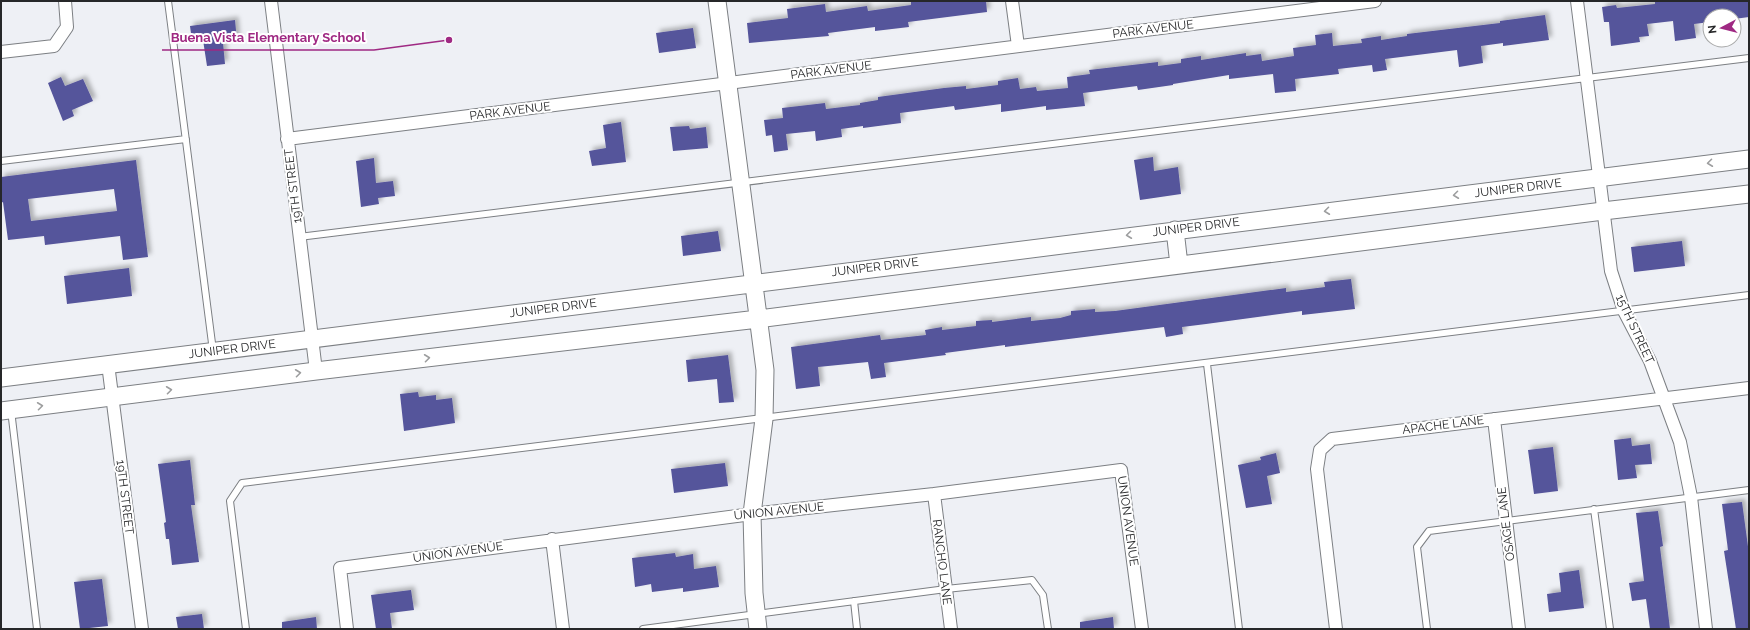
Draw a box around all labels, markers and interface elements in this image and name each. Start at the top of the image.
north arrow [1702,8,1742,48]
street label: PARK AVENUE [1112,17,1194,41]
text: N [1706,24,1720,34]
callout: Buena Vista Elementary School [162,25,374,50]
text: Buena Vista Elementary School [171,30,366,45]
street label: PARK AVENUE [790,58,872,82]
street label: PARK AVENUE [469,99,551,123]
street label: 19TH STREET [281,147,305,224]
one-way arrow [1707,159,1713,168]
street label: JUNIPER DRIVE [1474,176,1562,200]
one-way arrow [1453,190,1459,199]
one-way arrow [1324,206,1330,215]
street label: JUNIPER DRIVE [1152,215,1240,239]
one-way arrow [1126,231,1132,240]
street label: JUNIPER DRIVE [831,255,919,279]
street label: 15TH STREET [1613,292,1657,367]
street label: JUNIPER DRIVE [509,296,597,320]
street label: JUNIPER DRIVE [188,337,276,361]
one-way arrow [424,354,430,363]
one-way arrow [295,369,301,378]
one-way arrow [166,386,172,395]
one-way arrow [37,402,43,411]
street label: APACHE LANE [1401,413,1485,437]
street label: 19TH STREET [113,459,137,536]
street label: UNION AVENUE [1115,475,1141,567]
street label: OSAGE LANE [1495,486,1517,562]
street label: UNION AVENUE [733,499,825,523]
street label: RANCHO LANE [930,518,954,606]
street label: UNION AVENUE [412,539,504,565]

